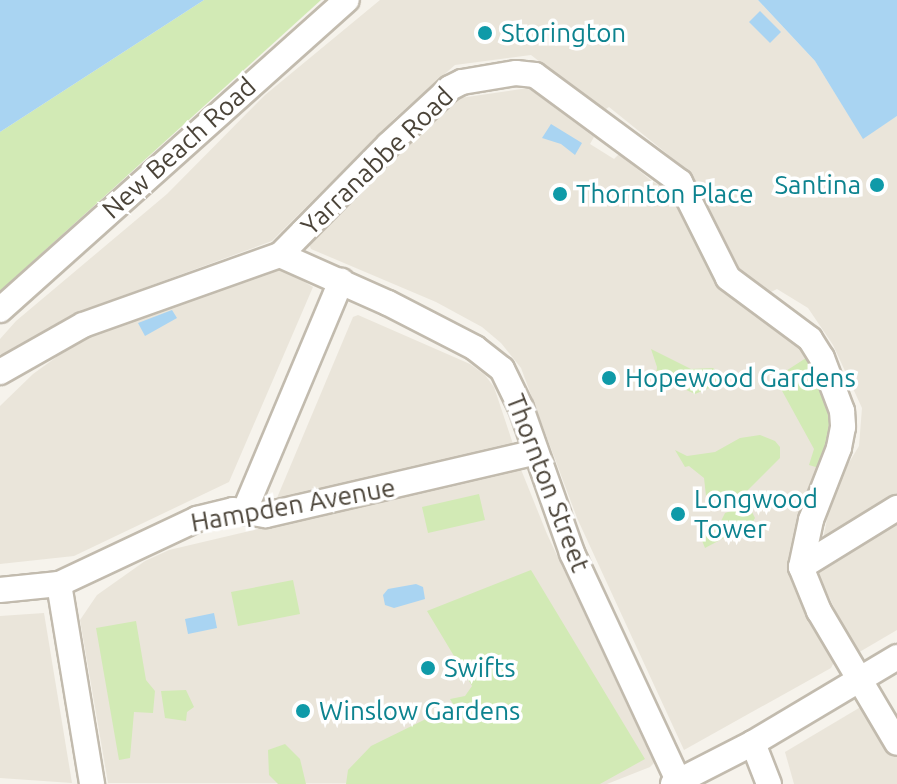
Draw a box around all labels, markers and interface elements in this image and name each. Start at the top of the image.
place label: Storington [501,17,626,49]
marker: Storington [476,24,494,42]
street label: New Beach Road [96,71,262,225]
street label: Yarranabbe Road [294,81,460,241]
place label: Santina [774,169,861,201]
marker: Santina [868,176,886,194]
place label: Thornton Place [576,178,754,210]
marker: Thornton Place [551,185,569,203]
place label: Hopewood Gardens [625,362,856,394]
marker: Hopewood Gardens [600,369,618,387]
street label: Thornton Street [500,390,596,576]
street label: Hampden Avenue [188,472,398,538]
place label: Longwood Tower [694,483,818,544]
marker: Longwood Tower [669,505,687,523]
place label: Swifts [444,652,515,684]
marker: Swifts [419,659,437,677]
place label: Winslow Gardens [319,695,520,727]
marker: Winslow Gardens [294,702,312,720]

